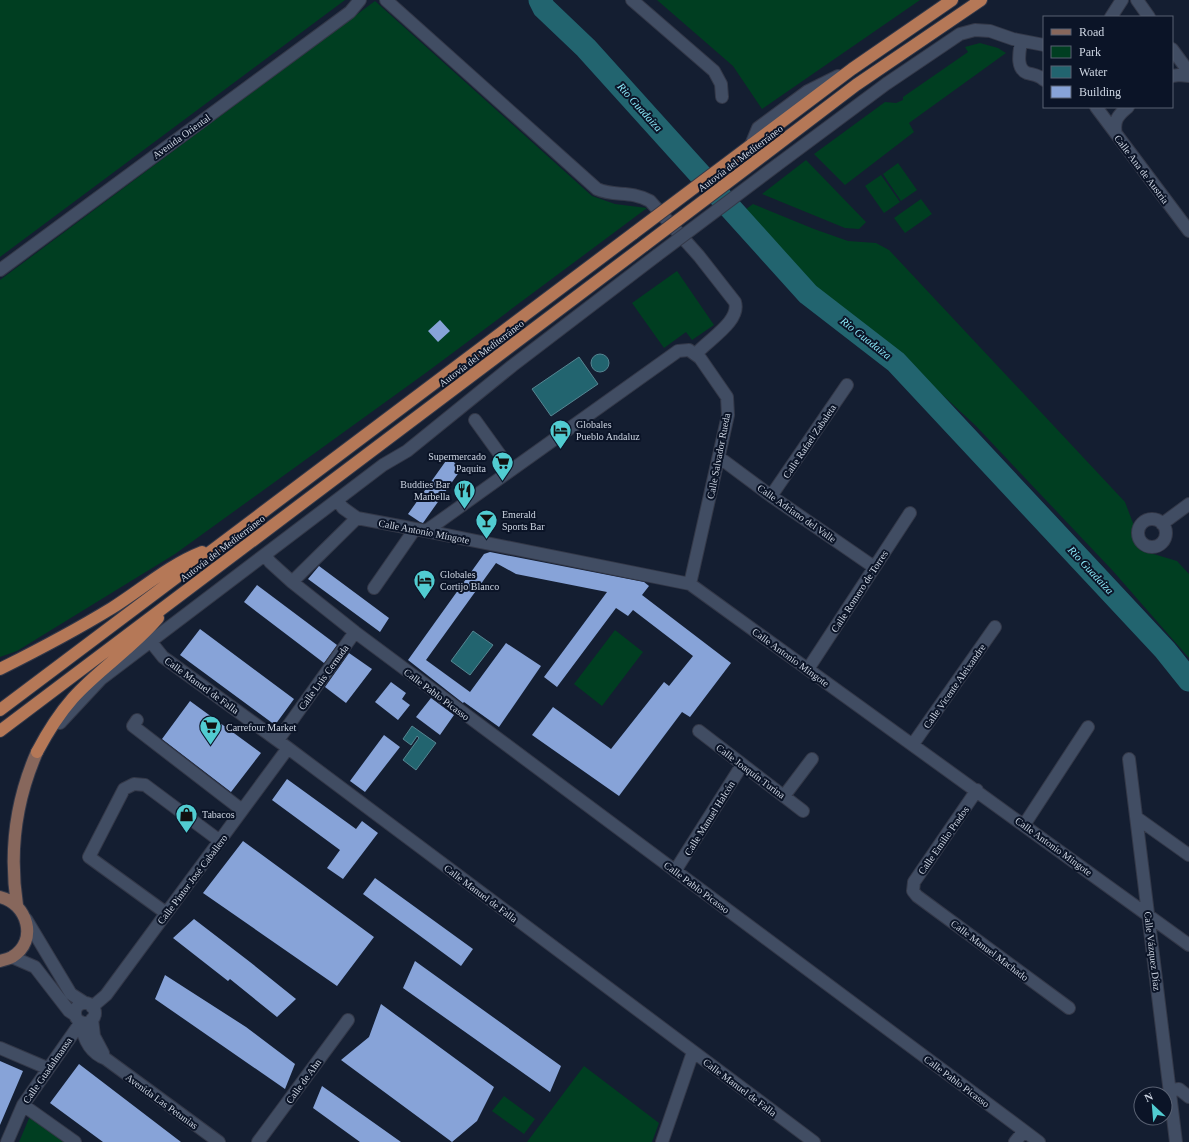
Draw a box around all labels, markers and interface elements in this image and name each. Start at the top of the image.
legend [1043,16,1173,108]
text: Road [1079,25,1104,39]
text: Park [1079,45,1101,59]
text: Water [1079,65,1107,79]
water label: Rio Guadaiza [615,80,665,134]
text: Building [1079,85,1121,99]
street label: Avenida Oriental [150,112,212,161]
street label: Autovía del Mediterráneo [696,123,785,194]
street label: Calle Ana de Austria [1112,133,1171,206]
water label: Rio Guadaiza [838,314,894,362]
street label: Autovía del Mediterráneo [437,318,526,389]
street label: Calle Rafael Zabaleta [781,402,839,480]
street label: Calle Salvador Rueda [705,412,732,500]
hotel icon: Globales Pueblo Andaluz [548,417,574,450]
place label: Globales Pueblo Andaluz [576,419,640,442]
supermarket icon: Supermercado Paquita [489,449,515,482]
place label: Supermercado Paquita [428,451,487,474]
restaurant icon: Buddies Bar Marbella [452,477,478,510]
place label: Buddies Bar Marbella [400,479,451,502]
street label: Calle Adriano del Valle [755,482,839,545]
bar icon: Emerald Sports Bar [473,507,499,540]
place label: Emerald Sports Bar [502,509,545,532]
street label: Autovía del Mediterráneo [178,513,267,584]
street label: Calle Antonio Mingote [378,517,471,546]
water label: Rio Guadaiza [1065,543,1116,597]
street label: Calle Romero de Torres [829,548,890,634]
hotel icon: Globales Cortijo Blanco [411,567,437,600]
place label: Globales Cortijo Blanco [440,569,499,592]
street label: Calle Antonio Mingote [750,626,832,689]
street label: Calle Luis Cernuda [296,642,351,712]
street label: Calle Vicente Aleixandre [921,642,988,731]
street label: Calle Manuel de Falla [163,655,241,716]
street label: Calle Pablo Picasso [402,666,472,723]
supermarket icon: Carrefour Market [197,714,223,747]
place label: Carrefour Market [226,722,296,733]
street label: Calle Joaquín Turina [714,742,788,801]
street label: Calle Manuel Halcón [682,779,737,857]
shop icon: Tabacos [173,801,199,834]
street label: Calle Emilio Prados [916,804,971,876]
place label: Tabacos [202,809,235,820]
street label: Calle Antonio Mingote [1013,815,1095,878]
street label: Calle Pintor José Caballero [155,832,230,926]
street label: Calle Pablo Picasso [662,859,732,916]
street label: Calle Manuel de Falla [442,862,520,925]
street label: Calle Vázquez Díaz [1142,911,1163,992]
street label: Calle Manuel Machado [949,918,1030,983]
street label: Calle Guadalmansa [21,1035,75,1105]
street label: Calle Pablo Picasso [922,1053,992,1110]
street label: Calle Manuel de Falla [701,1056,779,1119]
street label: Calle de Ahn [284,1057,323,1106]
street label: Avenida Las Petunias [123,1072,200,1131]
north arrow [1133,1086,1173,1126]
text: N [1142,1090,1155,1104]

